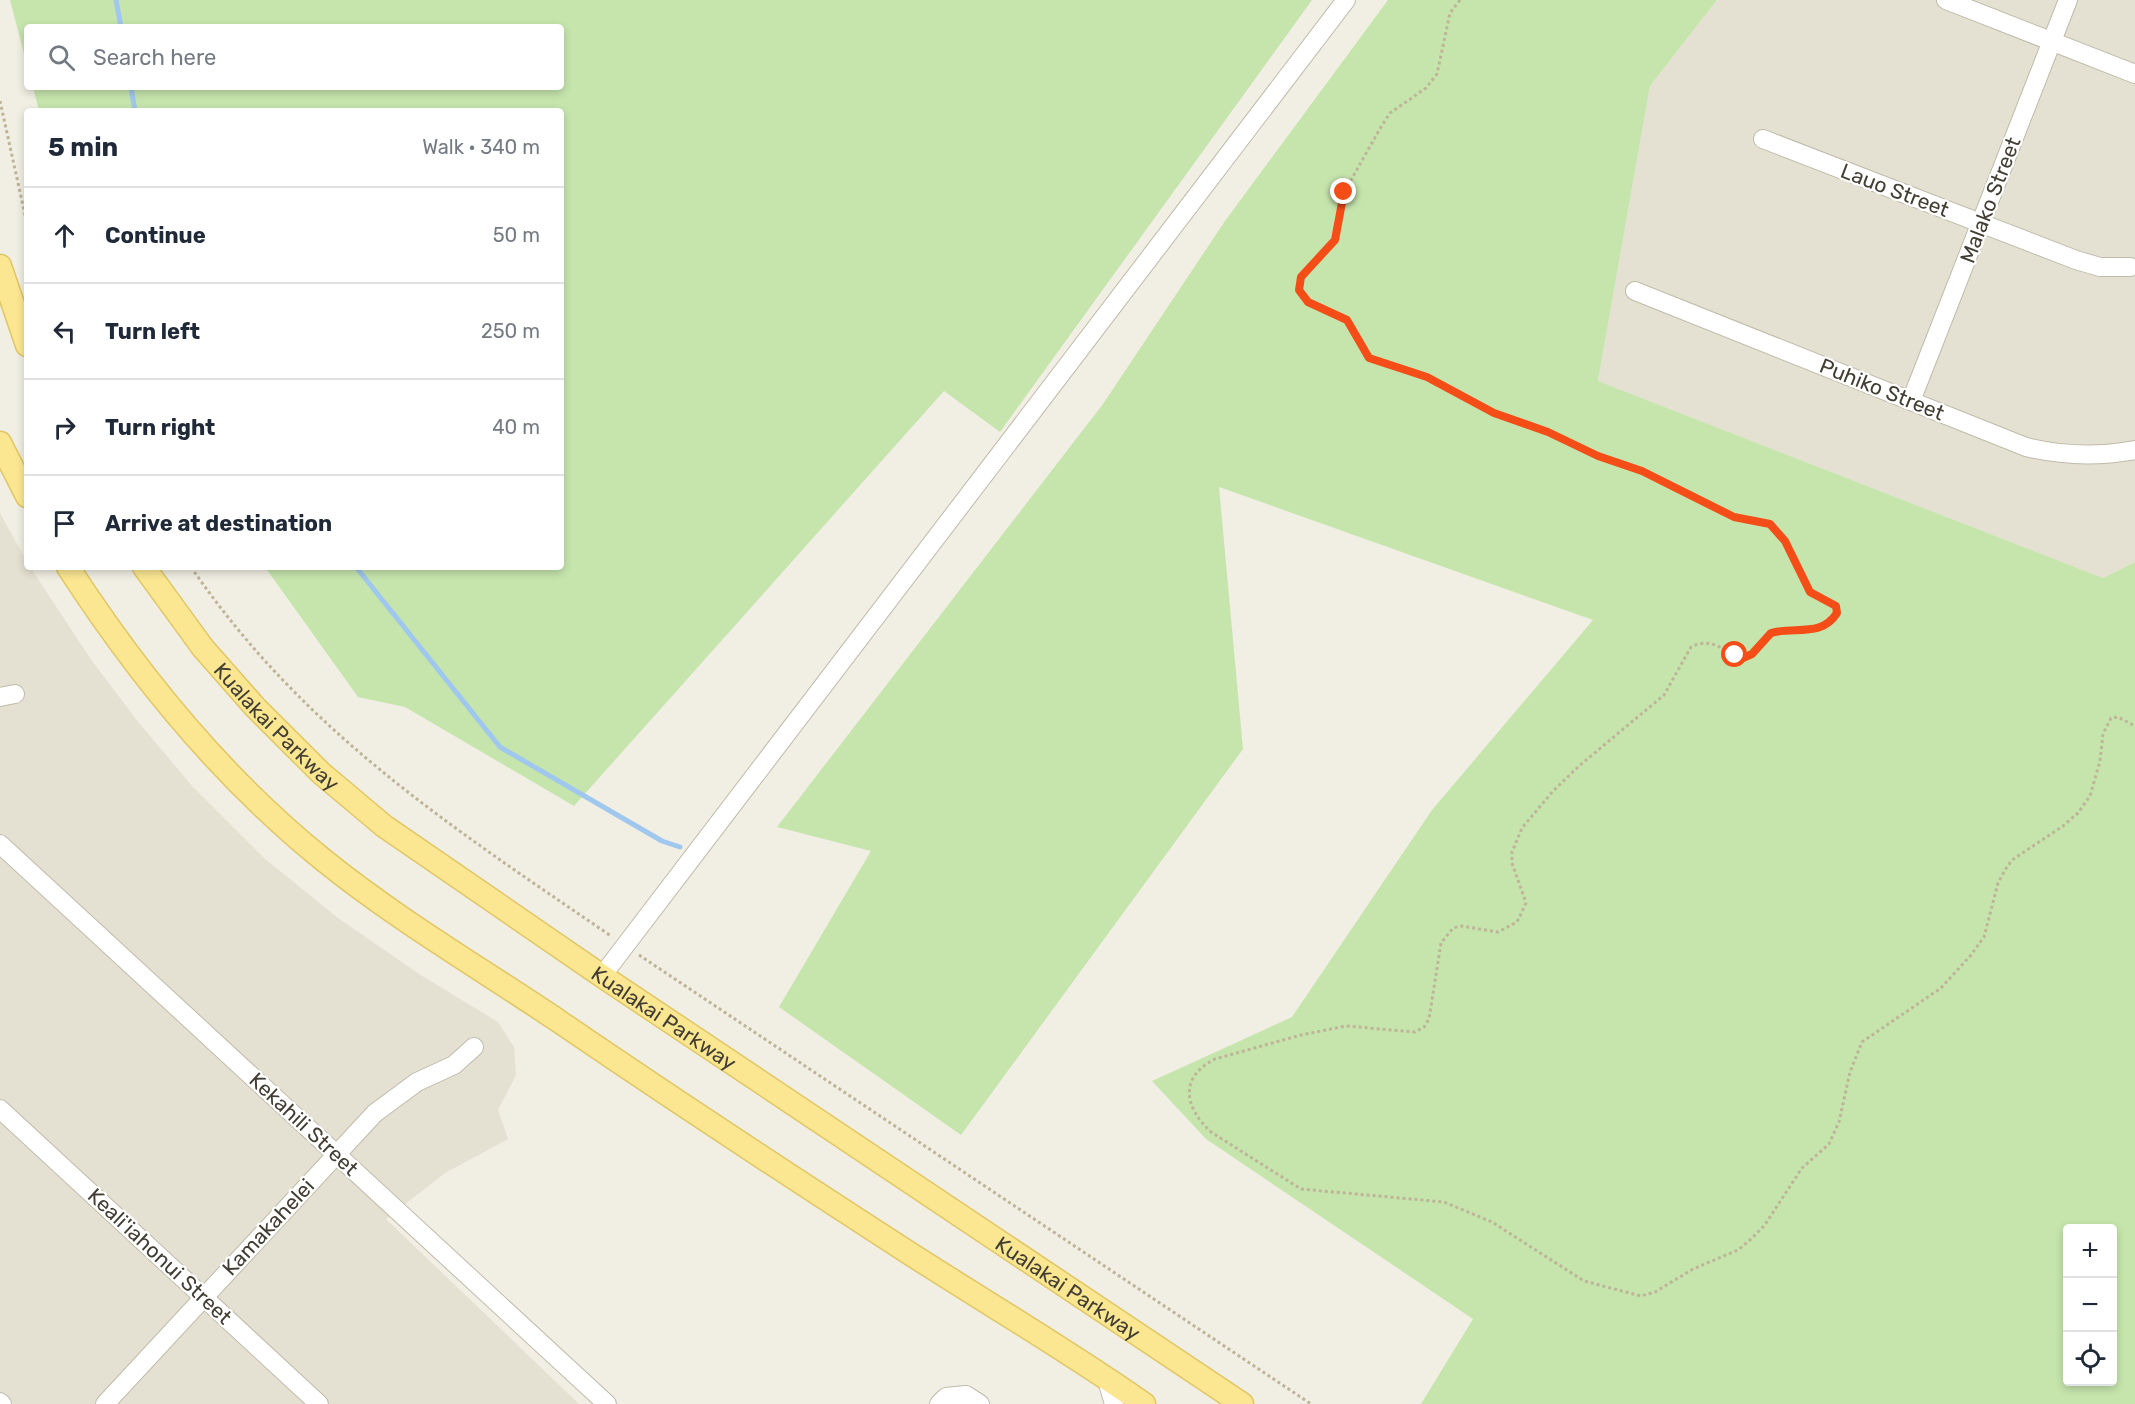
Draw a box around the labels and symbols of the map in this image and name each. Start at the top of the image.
street label: Malako Street [1954,133,2026,267]
street label: Lauo Street [1837,158,1953,222]
route end [1330,178,1356,204]
street label: Puhiko Street [1816,353,1948,425]
route start [1721,641,1747,667]
street label: Kualakai Parkway [209,657,345,796]
street label: Kualakai Parkway [587,960,742,1075]
street label: Kekahili Street [244,1067,364,1181]
street label: Kamakahelei [217,1173,319,1281]
street label: Keali'iahonui Street [83,1183,237,1329]
street label: Kualakai Parkway [991,1230,1146,1345]

